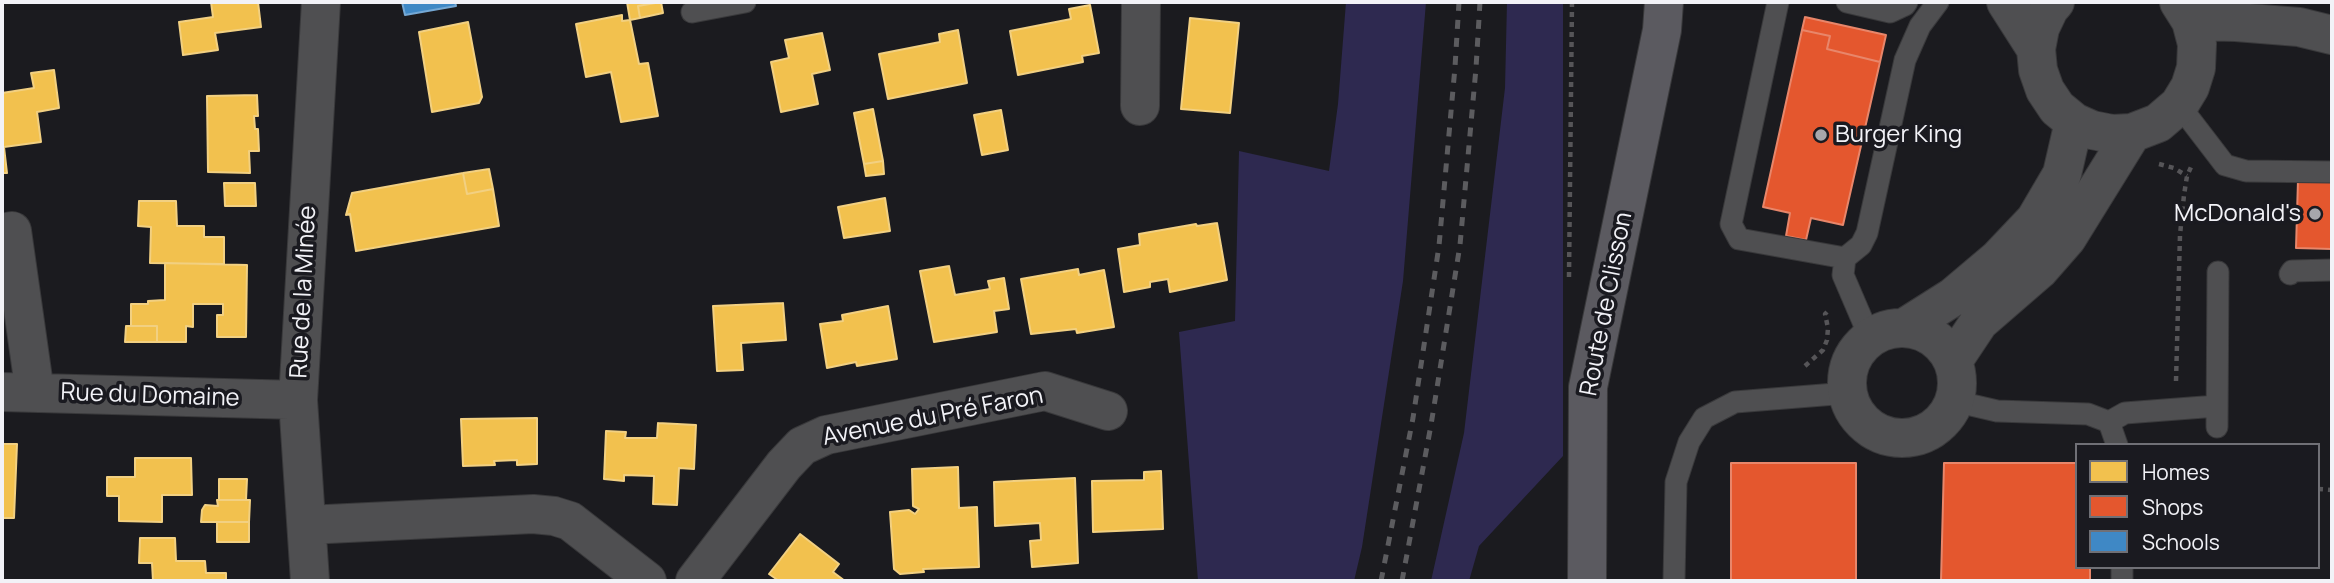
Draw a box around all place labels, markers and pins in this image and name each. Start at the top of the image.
place label: Burger King [1835,121,1962,149]
marker: Burger King [1813,127,1829,143]
place label: McDonald's [2174,200,2301,228]
marker: McDonald's [2307,206,2323,222]

